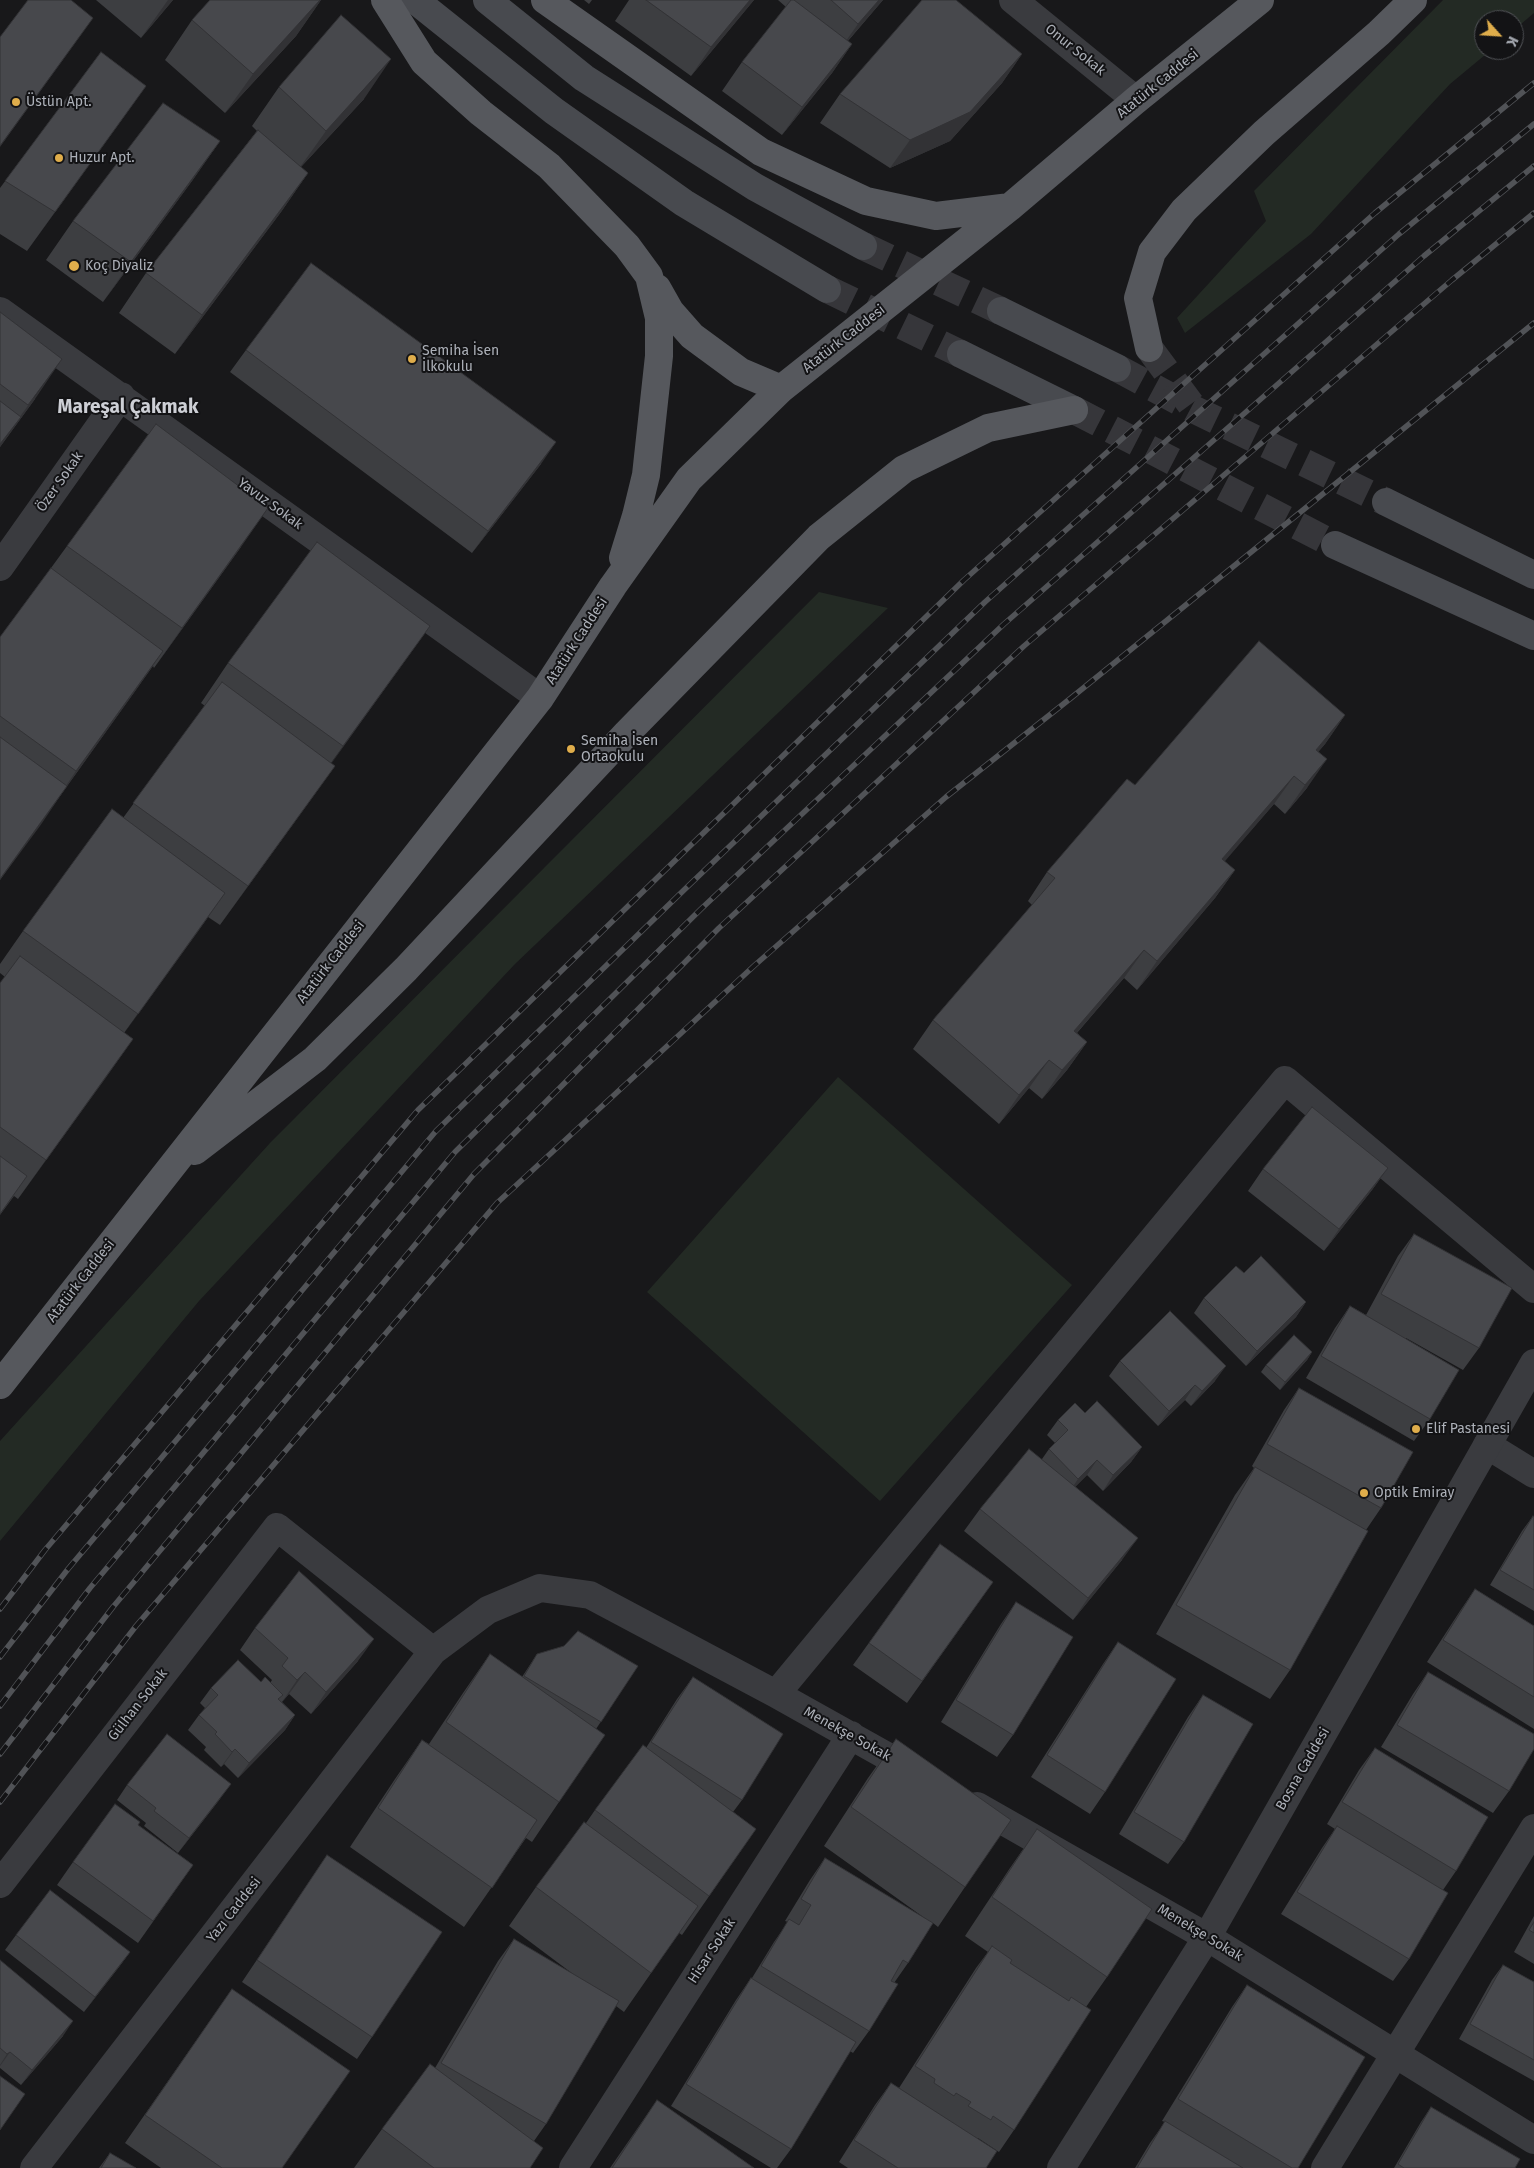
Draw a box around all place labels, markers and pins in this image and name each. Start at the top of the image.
place label: Üstün Apt. [26,94,92,110]
marker: Üstün Apt. [10,96,22,108]
place label: Huzur Apt. [69,150,135,166]
marker: Huzur Apt. [53,152,65,164]
place label: Koç Diyaliz [85,258,153,274]
marker: Koç Diyaliz [67,259,81,273]
place label: Semiha İsen İlkokulu [422,343,499,376]
marker: Semiha İsen İlkokulu [406,353,418,365]
place label: Semiha İsen Ortaokulu [581,733,658,766]
marker: Semiha İsen Ortaokulu [565,743,577,755]
place label: Elif Pastanesi [1426,1421,1510,1437]
marker: Elif Pastanesi [1410,1423,1422,1435]
place label: Optik Emiray [1374,1485,1454,1501]
marker: Optik Emiray [1358,1487,1370,1499]

